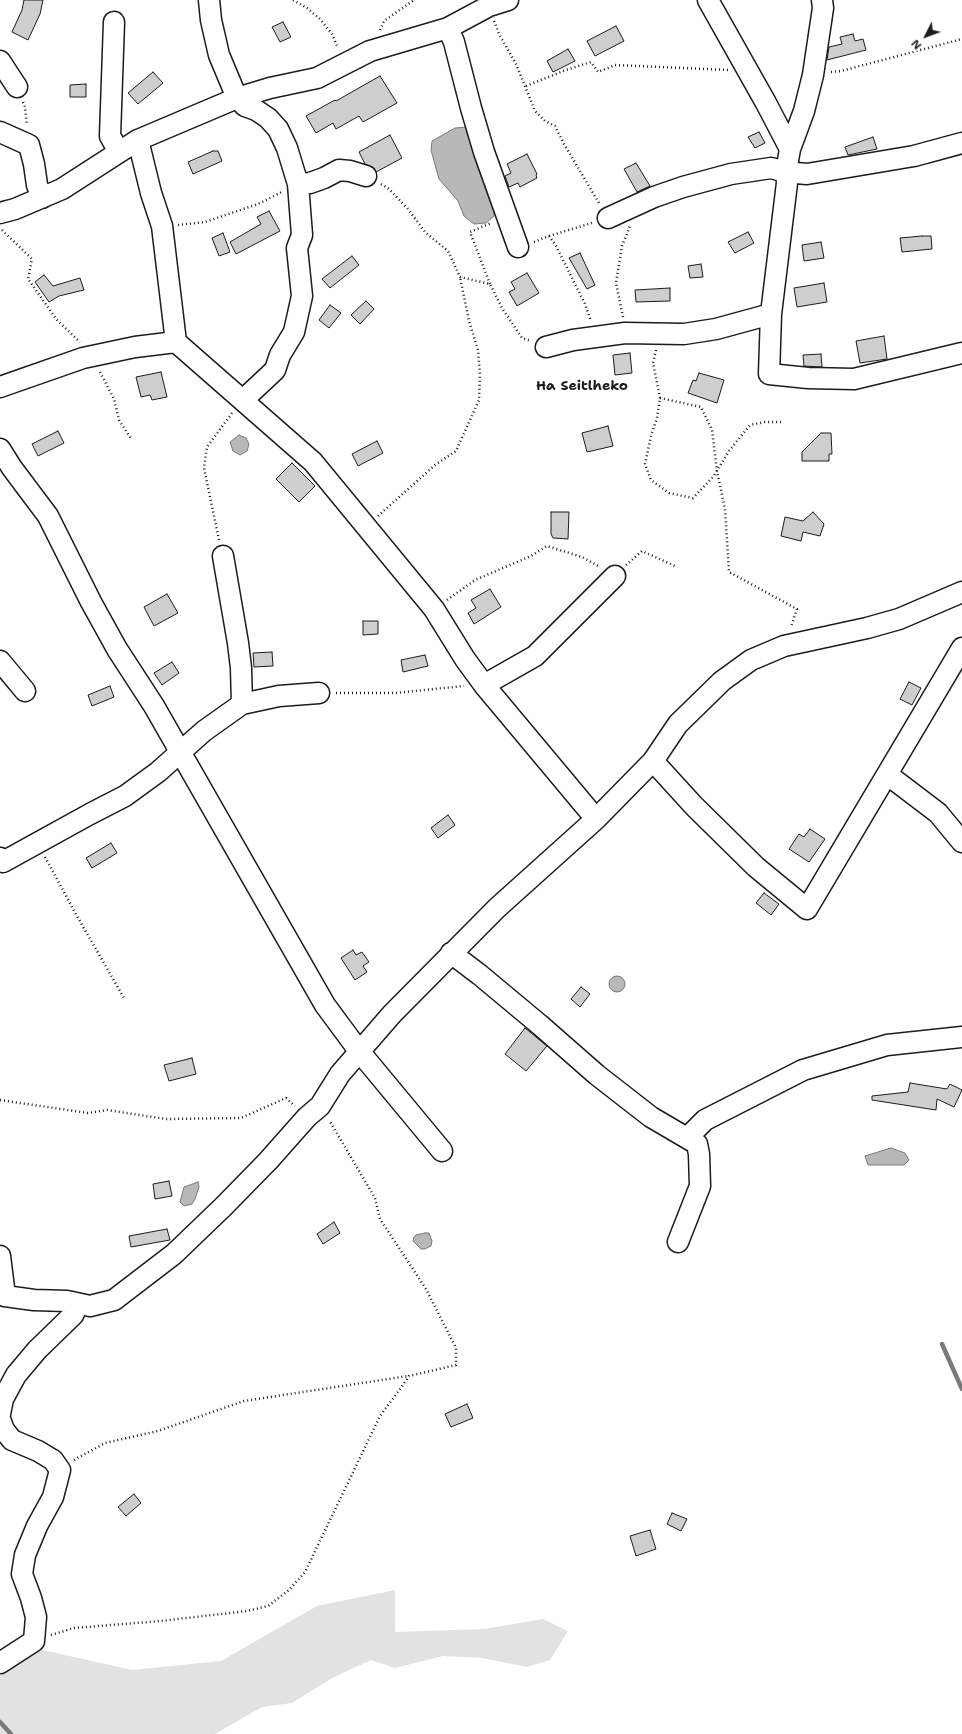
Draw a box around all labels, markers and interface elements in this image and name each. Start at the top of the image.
north arrow [906,16,946,56]
text: N [908,36,925,53]
district label: Ha Seitlheko [536,378,628,394]

